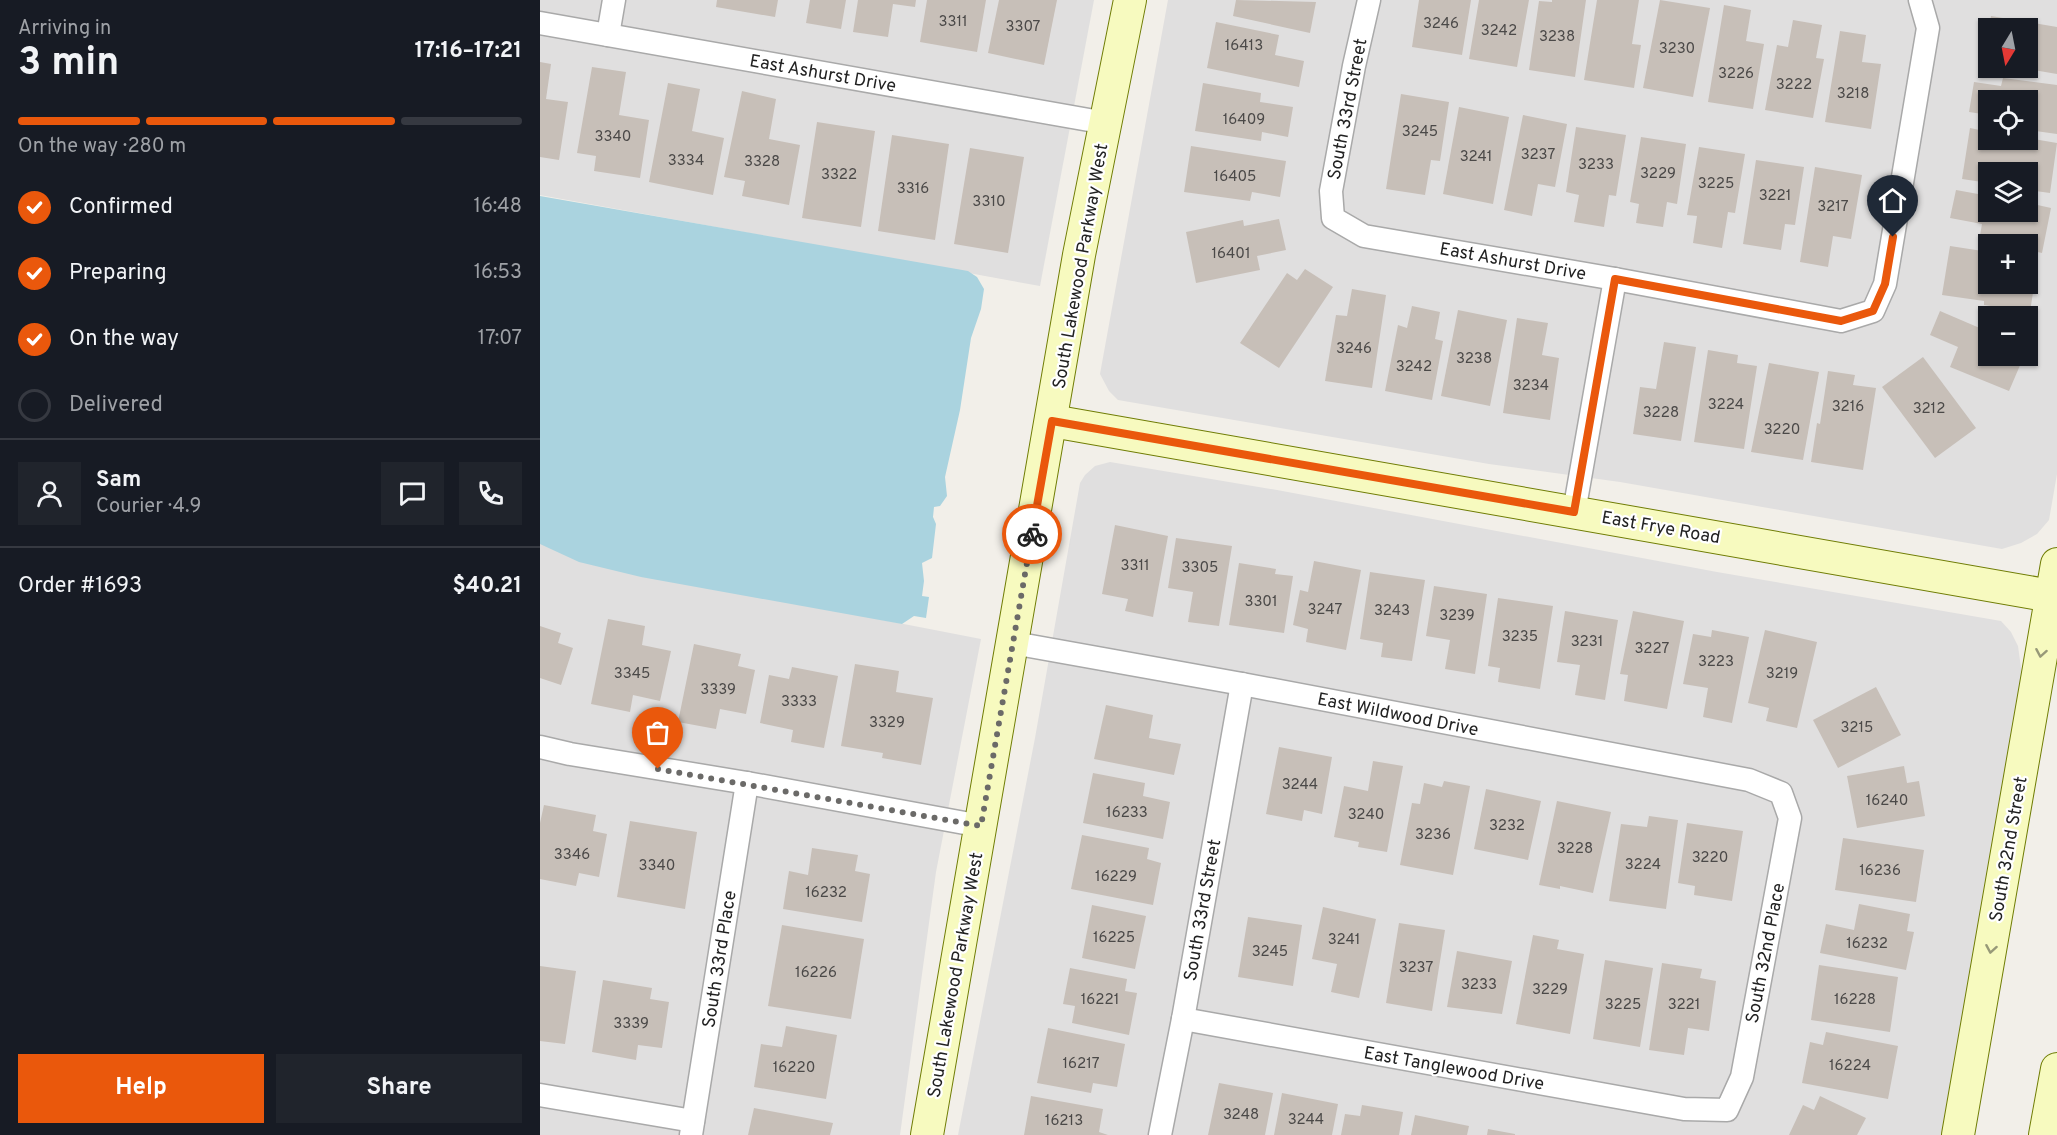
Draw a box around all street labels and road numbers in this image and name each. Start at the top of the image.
street label: South 33rd Street [1323,37,1373,182]
street label: East Ashurst Drive [748,50,898,99]
street label: South Lakewood Parkway West [1049,142,1114,391]
street label: East Ashurst Drive [1438,238,1588,287]
street label: East Frye Road [1599,507,1722,550]
street label: East Wildwood Drive [1315,689,1480,742]
street label: South 32nd Street [1985,775,2034,924]
street label: South 33rd Street [1180,838,1227,983]
street label: South Lakewood Parkway West [924,851,989,1100]
street label: South 32nd Place [1742,881,1791,1025]
street label: South 33rd Place [698,889,743,1030]
street label: East Tanglewood Drive [1362,1042,1546,1097]

